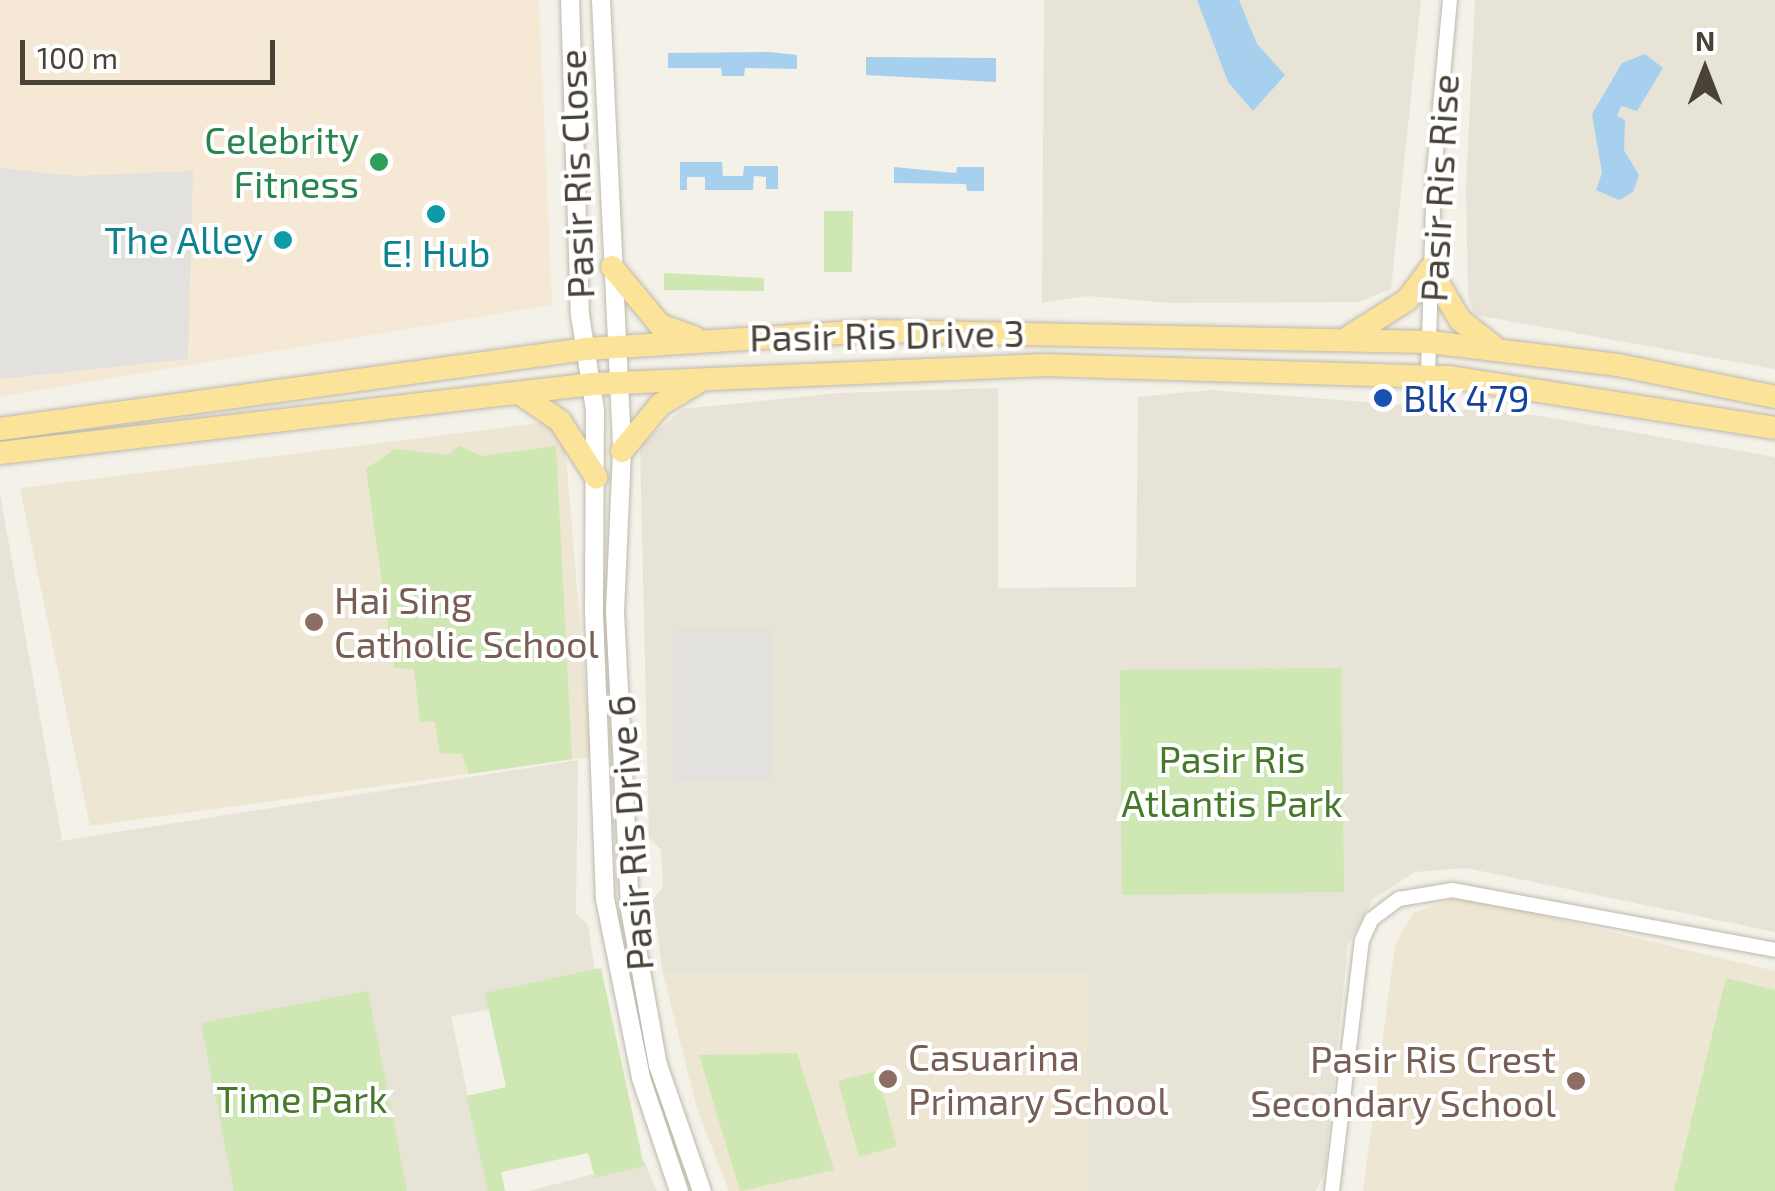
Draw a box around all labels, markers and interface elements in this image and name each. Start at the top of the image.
scale bar [25,20,280,82]
north arrow [1655,20,1755,120]
text: N [1695,23,1715,57]
text: 100 m [37,39,118,75]
street label: Pasir Ris Close [549,48,603,300]
street label: Pasir Ris Rise [1410,73,1468,303]
place label: Celebrity Fitness [204,117,359,206]
marker: Celebrity Fitness [368,151,390,173]
marker: E! Hub [425,203,447,225]
place label: The Alley [103,217,263,263]
marker: The Alley [272,229,294,251]
place label: E! Hub [382,230,490,276]
street label: Pasir Ris Drive 3 [749,310,1025,360]
place label: Blk 479 [1403,375,1530,421]
marker: Blk 479 [1372,387,1394,409]
place label: Hai Sing Catholic School [334,577,599,666]
marker: Hai Sing Catholic School [303,611,325,633]
street label: Pasir Ris Drive 6 [598,693,662,973]
park label: Pasir Ris Atlantis Park [1121,736,1343,826]
place label: Casuarina Primary School [908,1034,1169,1124]
place label: Pasir Ris Crest Secondary School [1249,1036,1556,1126]
marker: Casuarina Primary School [877,1068,899,1090]
marker: Pasir Ris Crest Secondary School [1565,1070,1587,1092]
park label: Time Park [216,1076,388,1122]

